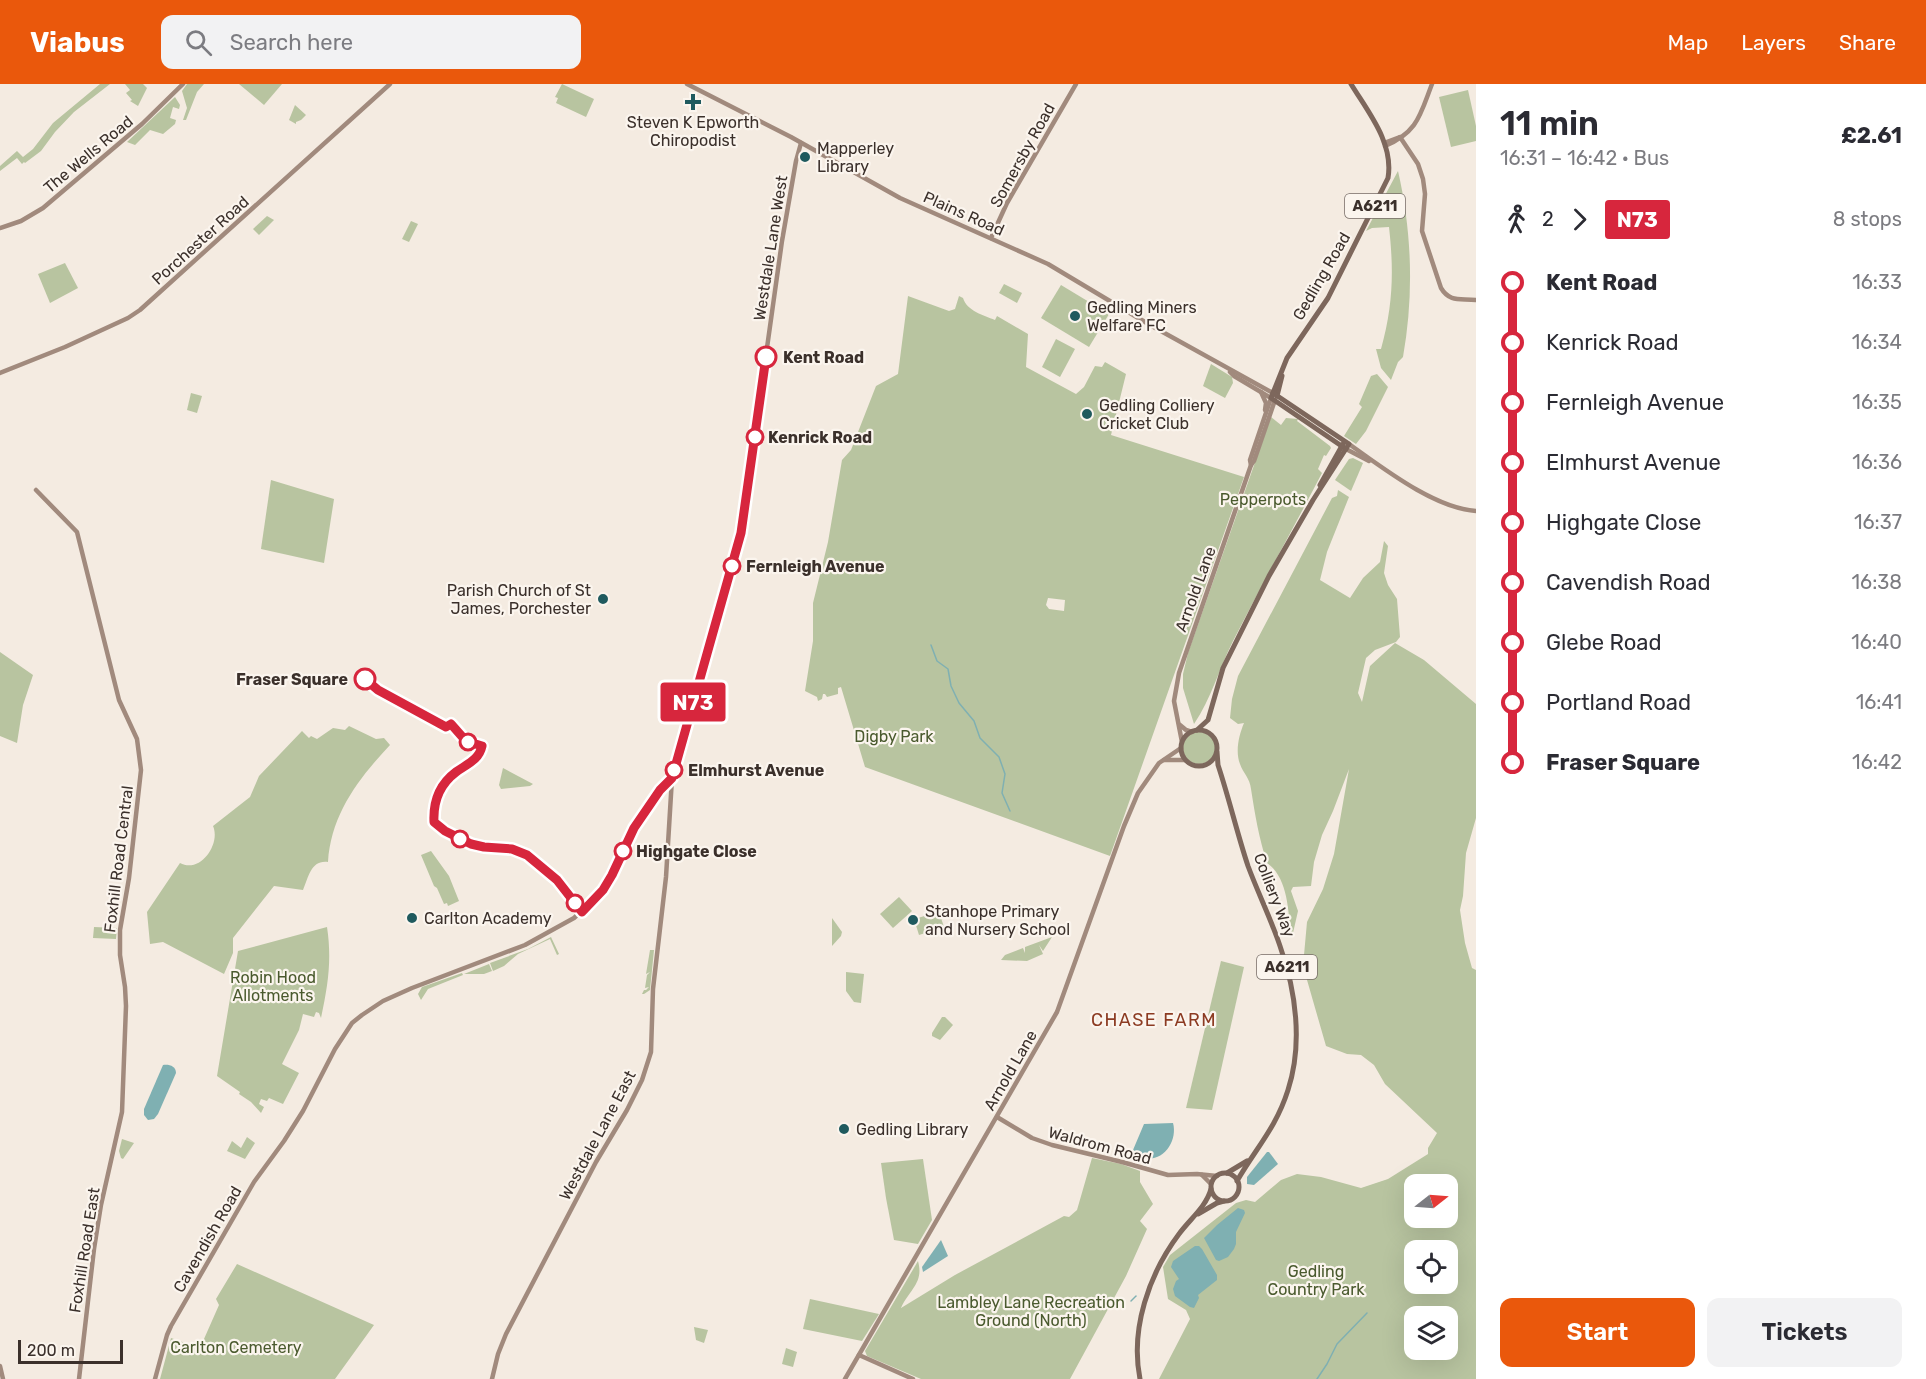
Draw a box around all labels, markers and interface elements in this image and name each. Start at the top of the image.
search box [161,15,581,69]
text: Viabus [30,26,125,59]
icon: search [182,26,215,59]
text: Search here [230,29,353,56]
text: Map [1667,30,1708,55]
text: Layers [1741,30,1806,55]
text: Share [1839,30,1896,55]
marker: Steven K Epworth Chiropodist [684,93,702,111]
street label: Somersby Road [986,100,1059,211]
text: 11 min [1500,104,1599,143]
street label: The Wells Road [40,112,137,197]
place label: Steven K Epworth Chiropodist [627,113,759,150]
text: £2.61 [1841,122,1902,149]
place label: Mapperley Library [817,139,894,176]
text: 16:31 – 16:42 · Bus [1500,146,1669,170]
marker: Mapperley Library [798,150,812,164]
street label: Westdale Lane West [750,174,791,322]
street label: Plains Road [920,187,1007,240]
street label: Porchester Road [148,192,253,289]
road number: A6211 [1345,194,1405,218]
icon: walk [1500,203,1533,236]
icon: forward [1563,203,1596,236]
text: 2 [1542,207,1554,231]
text: N73 [1617,207,1658,232]
text: 8 stops [1833,207,1902,231]
street label: Gedling Road [1289,229,1354,324]
text: Kent Road [1546,269,1657,296]
text: 16:33 [1852,270,1902,294]
place label: Gedling Miners Welfare FC [1087,298,1197,335]
marker: Gedling Miners Welfare FC [1068,309,1082,323]
text: Kenrick Road [1546,329,1679,356]
text: 16:34 [1852,330,1902,354]
marker: Kent Road [755,346,777,368]
place label: Kent Road [783,348,864,367]
text: Fernleigh Avenue [1546,389,1724,416]
text: 16:35 [1852,390,1902,414]
place label: Gedling Colliery Cricket Club [1099,396,1215,433]
marker: Gedling Colliery Cricket Club [1080,407,1094,421]
marker: Kenrick Road [746,428,764,446]
place label: Kenrick Road [768,428,872,447]
text: Elmhurst Avenue [1546,449,1721,476]
text: 16:36 [1852,450,1902,474]
park label: Pepperpots [1220,490,1306,509]
text: Highgate Close [1546,509,1701,536]
text: 16:37 [1854,510,1902,534]
street label: Arnold Lane [1171,544,1220,634]
marker: Fernleigh Avenue [723,557,741,575]
place label: Fernleigh Avenue [746,557,885,576]
text: Cavendish Road [1546,569,1711,596]
text: 16:38 [1852,570,1902,594]
place label: Parish Church of St James, Porchester [447,581,591,618]
marker: Parish Church of St James, Porchester [596,592,610,606]
text: Glebe Road [1546,629,1662,656]
text: 16:40 [1851,630,1902,654]
marker: Fraser Square [354,668,376,690]
place label: Fraser Square [236,670,348,689]
line badge: N73 [658,682,728,722]
text: Portland Road [1546,689,1691,716]
text: N73 [673,690,713,715]
text: 16:41 [1856,690,1902,714]
park label: Digby Park [854,727,934,746]
unlabelled marker [459,733,477,751]
text: Fraser Square [1546,749,1700,776]
text: 16:42 [1852,750,1902,774]
marker: Elmhurst Avenue [665,761,683,779]
place label: Elmhurst Avenue [688,761,824,780]
street label: Foxhill Road Central [100,784,137,934]
unlabelled marker [451,830,469,848]
marker: Highgate Close [614,842,632,860]
place label: Highgate Close [636,842,757,861]
street label: Colliery Way [1250,850,1299,940]
unlabelled marker [566,894,584,912]
place label: Stanhope Primary and Nursery School [925,902,1070,939]
place label: Carlton Academy [424,909,552,928]
marker: Carlton Academy [405,911,419,925]
marker: Stanhope Primary and Nursery School [906,913,920,927]
road number: A6211 [1257,955,1317,979]
park label: Robin Hood Allotments [230,968,316,1005]
district label: CHASE FARM [1091,1009,1217,1031]
street label: Arnold Lane [980,1027,1041,1114]
street label: Westdale Lane East [555,1067,640,1203]
place label: Gedling Library [856,1120,969,1139]
marker: Gedling Library [837,1122,851,1136]
street label: Waldrom Road [1046,1123,1153,1168]
north arrow [1404,1174,1458,1228]
map controls [1404,1174,1458,1360]
street label: Cavendish Road [169,1183,246,1296]
street label: Foxhill Road East [65,1186,104,1314]
button: locate [1404,1240,1458,1294]
park label: Gedling Country Park [1267,1262,1365,1299]
park label: Lambley Lane Recreation Ground (North) [937,1293,1125,1330]
button: Start [1500,1298,1695,1367]
button: Tickets [1707,1298,1902,1367]
button: layers [1404,1306,1458,1360]
scale bar [18,1337,123,1364]
park label: Carlton Cemetery [170,1338,302,1357]
text: 200 m [27,1341,75,1360]

